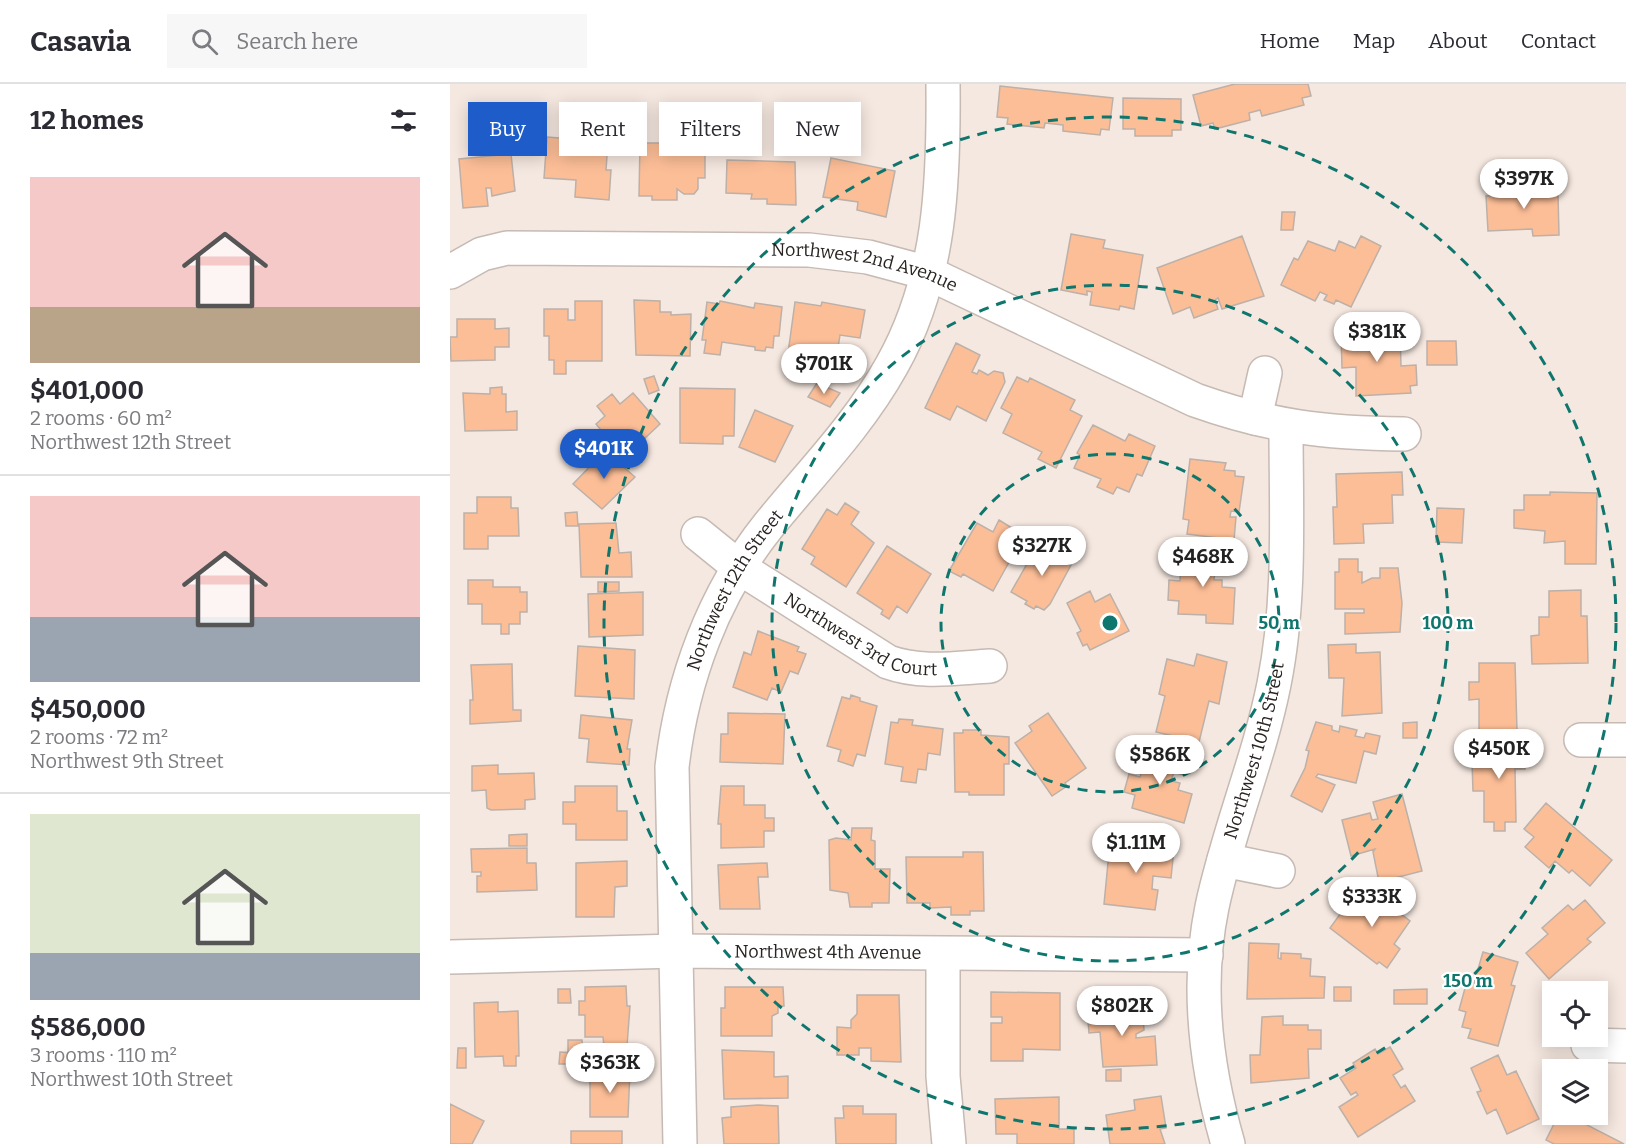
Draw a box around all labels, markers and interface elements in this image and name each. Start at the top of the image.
search box [167,14,587,68]
text: Casavia [30,25,131,58]
icon: search [188,25,221,58]
text: Search here [236,28,358,55]
text: Home [1260,28,1320,54]
text: Map [1353,28,1395,54]
text: About [1428,28,1488,54]
text: Contact [1521,28,1596,54]
chip: Buy [468,102,547,156]
chip: Rent [559,102,647,156]
chip: Filters [659,102,762,156]
chip: New [774,102,861,156]
icon: filters [387,104,420,137]
text: 12 homes [30,105,144,136]
pin: $397K [1482,159,1566,210]
text: $397K [1494,166,1554,190]
icon: home [171,216,279,324]
street label: Northwest 2nd Avenue [771,239,961,296]
pin: $381K [1335,312,1419,363]
text: $381K [1348,319,1406,343]
pin: $701K [782,344,866,395]
text: $701K [795,351,853,375]
text: $401,000 [30,375,144,406]
text: 2 rooms · 60 m² [30,406,172,430]
pin: $401K [562,429,646,480]
text: Northwest 12th Street [30,430,231,454]
text: $401K [574,436,634,460]
street label: Northwest 12th Street [682,505,788,673]
pin: $327K [1000,526,1084,577]
text: $327K [1012,533,1072,557]
icon: home [171,535,279,643]
pin: $468K [1161,537,1245,588]
text: $468K [1172,544,1234,568]
street label: Northwest 3rd Court [780,588,938,680]
text: 50 m [1258,612,1300,634]
text: 100 m [1422,612,1474,634]
centre of rings [1100,613,1120,633]
street label: Northwest 10th Street [1219,660,1289,842]
text: $450,000 [30,694,146,725]
text: 2 rooms · 72 m² [30,725,168,749]
pin: $450K [1457,729,1541,780]
pin: $586K [1118,735,1202,786]
text: $450K [1468,736,1530,760]
text: $586K [1129,742,1191,766]
text: Northwest 9th Street [30,749,224,773]
pin: $1.11M [1087,823,1185,874]
text: $1.11M [1106,830,1166,854]
icon: home [171,853,279,961]
pin: $333K [1330,877,1414,928]
text: $333K [1342,884,1402,908]
street label: Northwest 4th Avenue [734,940,922,964]
text: 150 m [1443,970,1493,992]
map controls [1542,981,1608,1125]
button: locate [1542,981,1608,1047]
pin: $802K [1080,986,1164,1037]
text: $802K [1091,993,1153,1017]
text: $586,000 [30,1012,146,1043]
text: 3 rooms · 110 m² [30,1043,177,1067]
pin: $363K [568,1043,652,1094]
text: $363K [580,1050,640,1074]
button: layers [1542,1059,1608,1125]
text: Northwest 10th Street [30,1067,233,1091]

